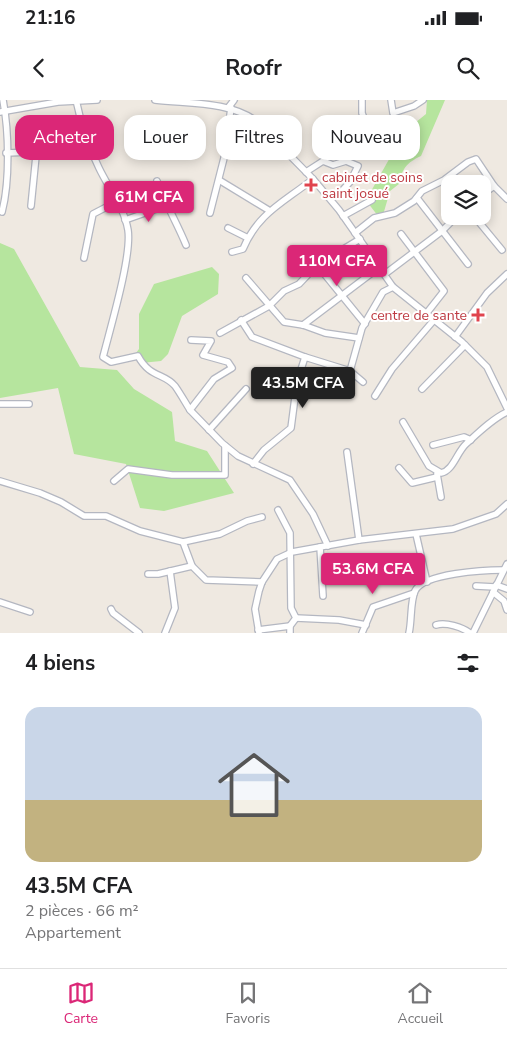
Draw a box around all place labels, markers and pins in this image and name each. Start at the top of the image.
place label: cabinet de soins saint josué [322,168,423,203]
marker: cabinet de soins saint josué [304,178,318,192]
pin: 61M CFA [103,180,195,223]
pin: 110M CFA [285,244,389,287]
place label: centre de sante [371,306,467,325]
marker: centre de sante [471,308,485,322]
pin: 43.5M CFA [246,366,360,409]
pin: 53.6M CFA [316,552,430,595]

